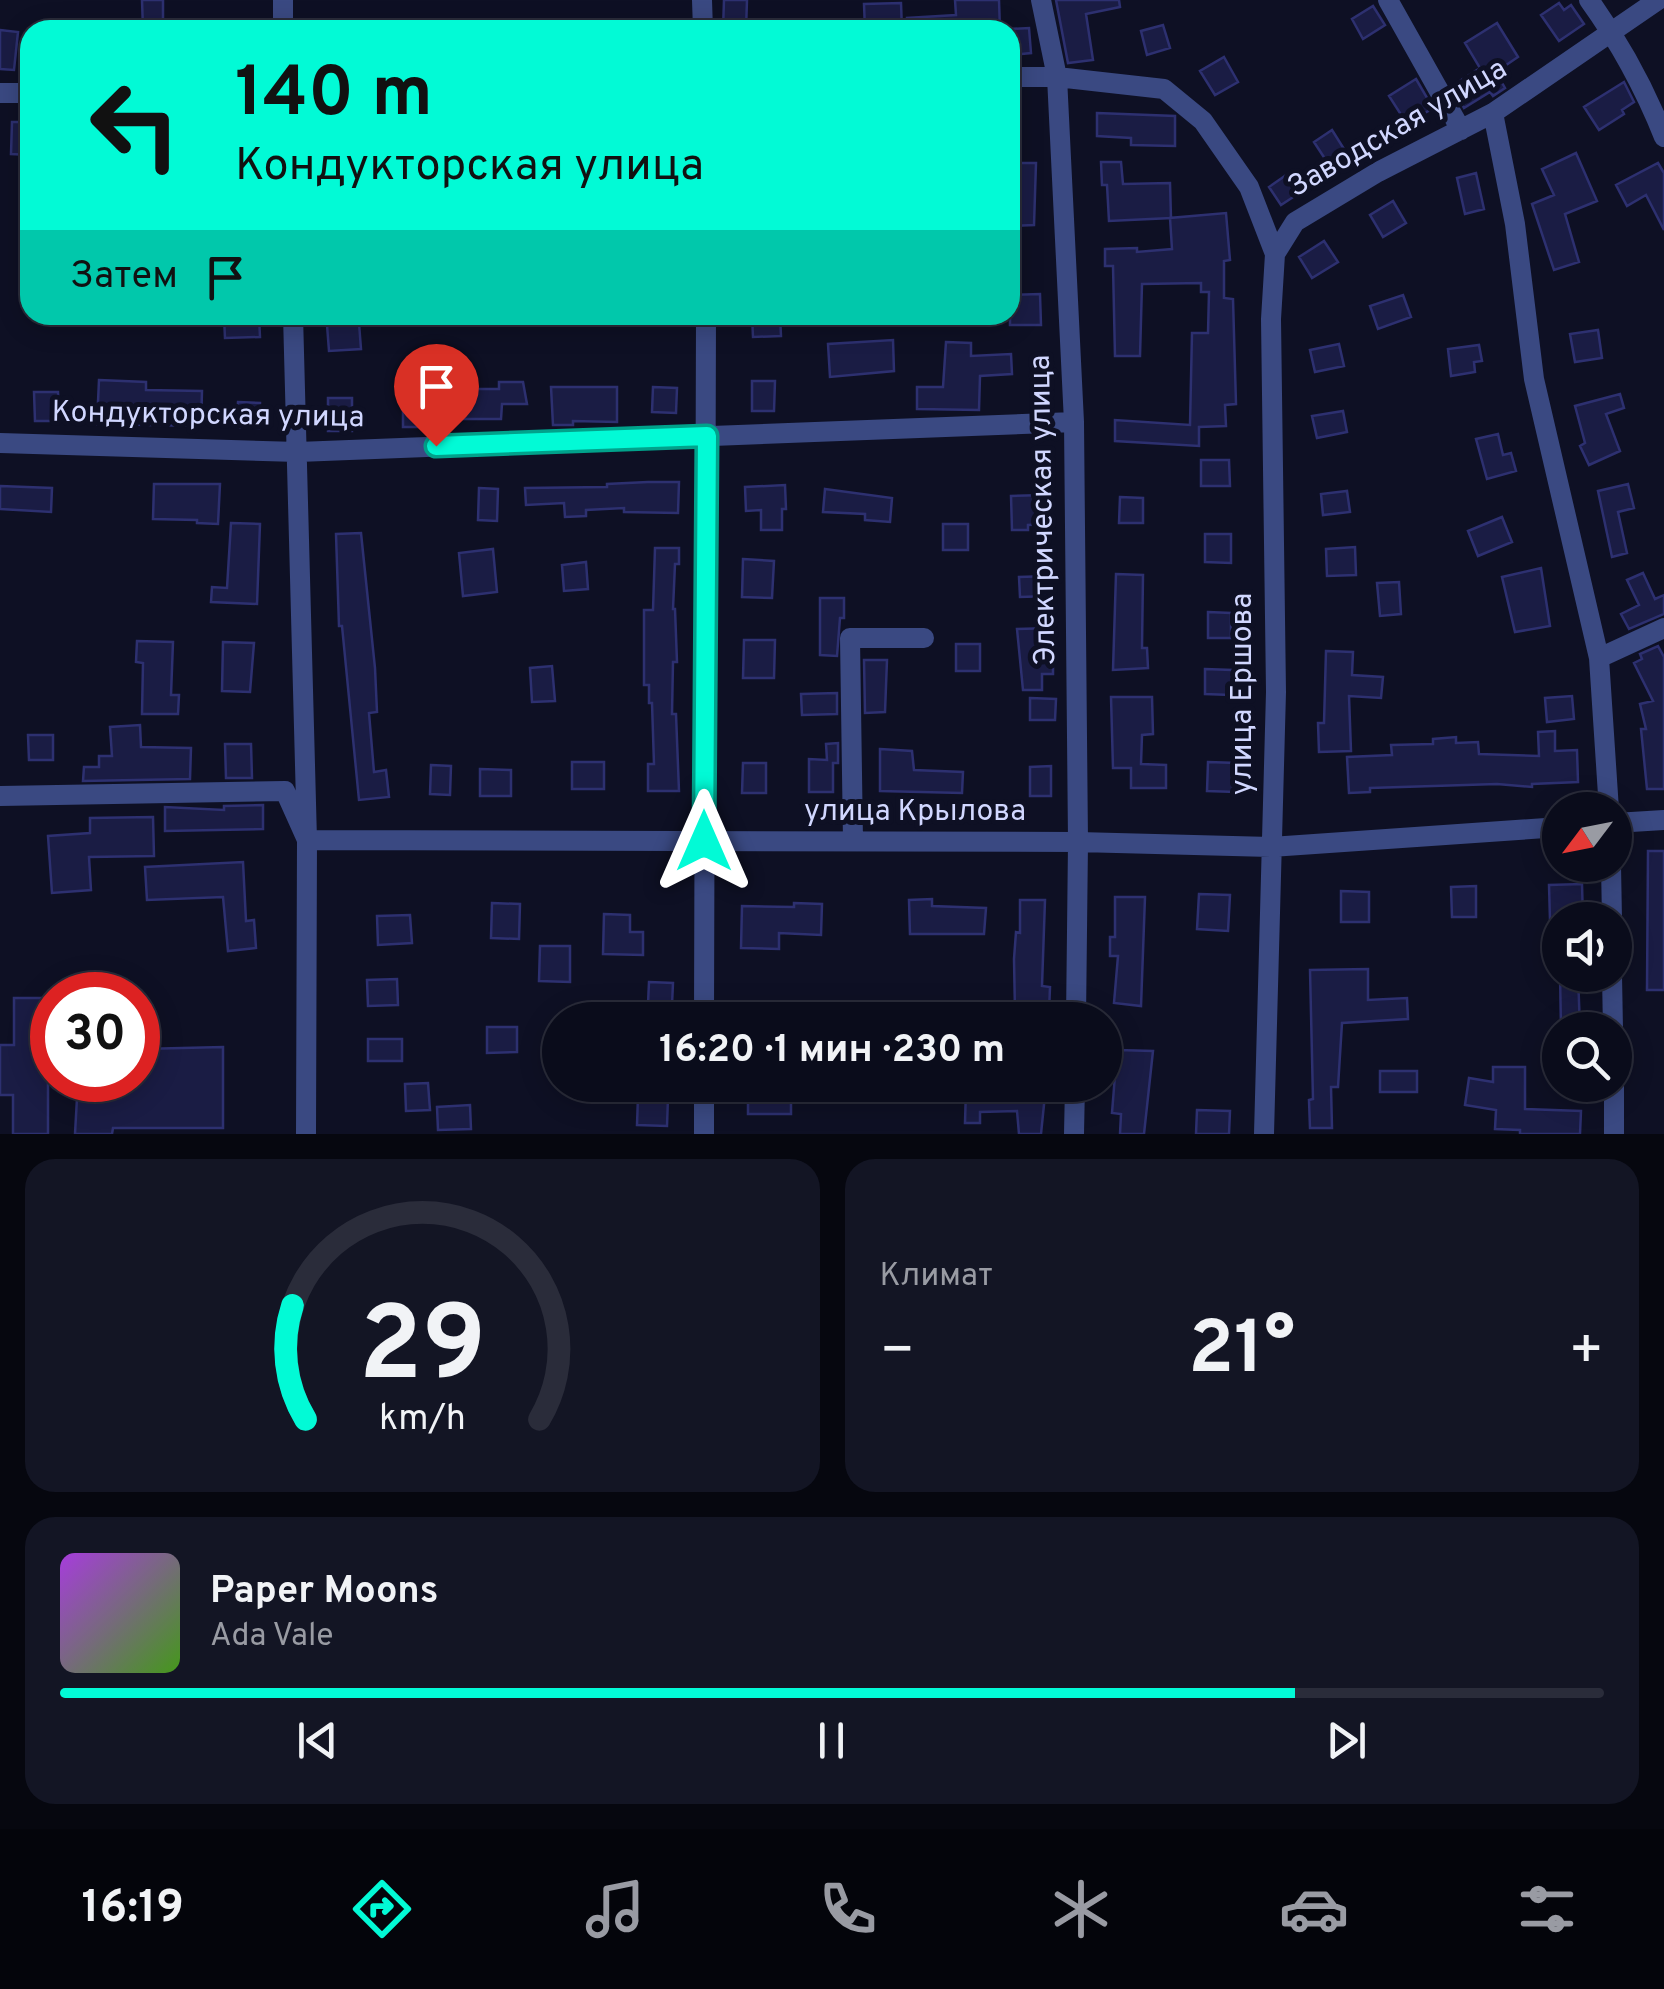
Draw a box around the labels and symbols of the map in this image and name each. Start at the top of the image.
street label: Заводская улица [1282,51,1514,207]
pin [394,344,479,447]
street label: Электрическая улица [1023,354,1065,666]
street label: Кондукторская улица [51,395,365,437]
street label: улица Ершова [1225,593,1262,795]
position arrow [652,789,756,893]
north arrow [1542,792,1632,882]
street label: улица Крылова [804,794,1026,831]
speed limit sign: 30 [30,972,160,1102]

